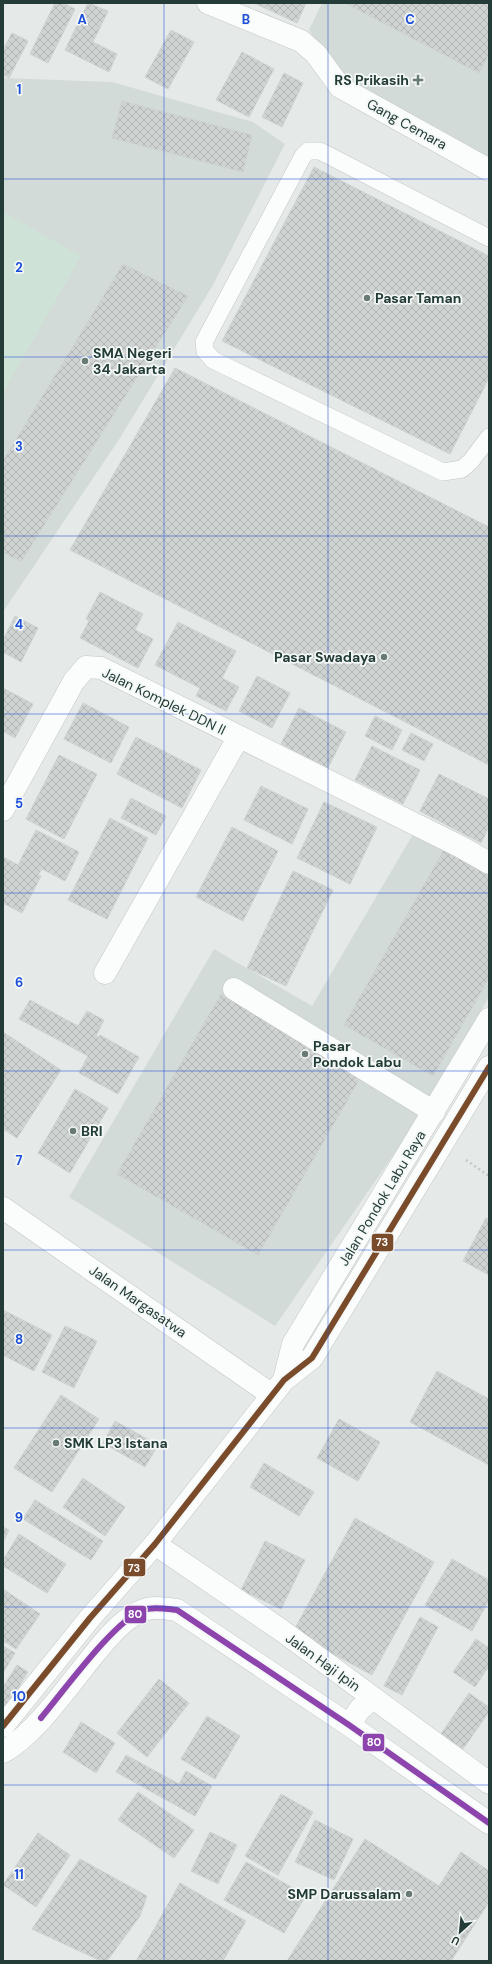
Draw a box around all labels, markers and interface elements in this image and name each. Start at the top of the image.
text: A [77,11,87,28]
text: B [242,11,250,28]
text: C [405,11,415,28]
place label: RS Prikasih [334,71,409,89]
marker: RS Prikasih [412,74,424,86]
text: 1 [17,81,21,98]
street label: Gang Cemara [364,95,450,153]
text: 2 [15,259,23,276]
place label: Pasar Taman [375,289,461,307]
marker: Pasar Taman [362,293,372,303]
place label: SMA Negeri 34 Jakarta [93,344,172,378]
marker: SMA Negeri 34 Jakarta [80,356,90,366]
text: 3 [15,438,23,455]
text: 4 [15,616,23,633]
place label: Pasar Swadaya [274,648,376,666]
marker: Pasar Swadaya [379,652,389,662]
street label: Jalan Komplek DDN II [99,663,229,739]
text: 5 [15,795,23,812]
text: 6 [15,974,23,991]
place label: Pasar Pondok Labu [313,1037,401,1071]
marker: Pasar Pondok Labu [300,1049,310,1059]
place label: BRI [81,1122,103,1140]
marker: BRI [68,1126,78,1136]
street label: Jalan Pondok Labu Raya [334,1127,430,1269]
text: 7 [16,1152,23,1169]
line badge: 73 [371,1233,394,1252]
text: 73 [376,1235,388,1249]
street label: Jalan Margasatwa [86,1261,190,1341]
text: 8 [15,1331,23,1348]
place label: SMK LP3 Istana [64,1434,168,1452]
marker: SMK LP3 Istana [51,1438,61,1448]
text: 9 [15,1509,23,1526]
line badge: 73 [123,1558,146,1577]
text: 73 [128,1561,140,1575]
line badge: 80 [124,1605,147,1624]
text: 80 [128,1607,143,1621]
street label: Jalan Haji Ipin [282,1629,364,1695]
text: 10 [12,1688,26,1705]
line badge: 80 [362,1733,385,1752]
text: 80 [367,1735,382,1749]
text: 11 [14,1866,24,1883]
place label: SMP Darussalam [288,1885,401,1903]
marker: SMP Darussalam [404,1889,414,1899]
north arrow [440,1912,480,1952]
text: U [449,1933,462,1949]

